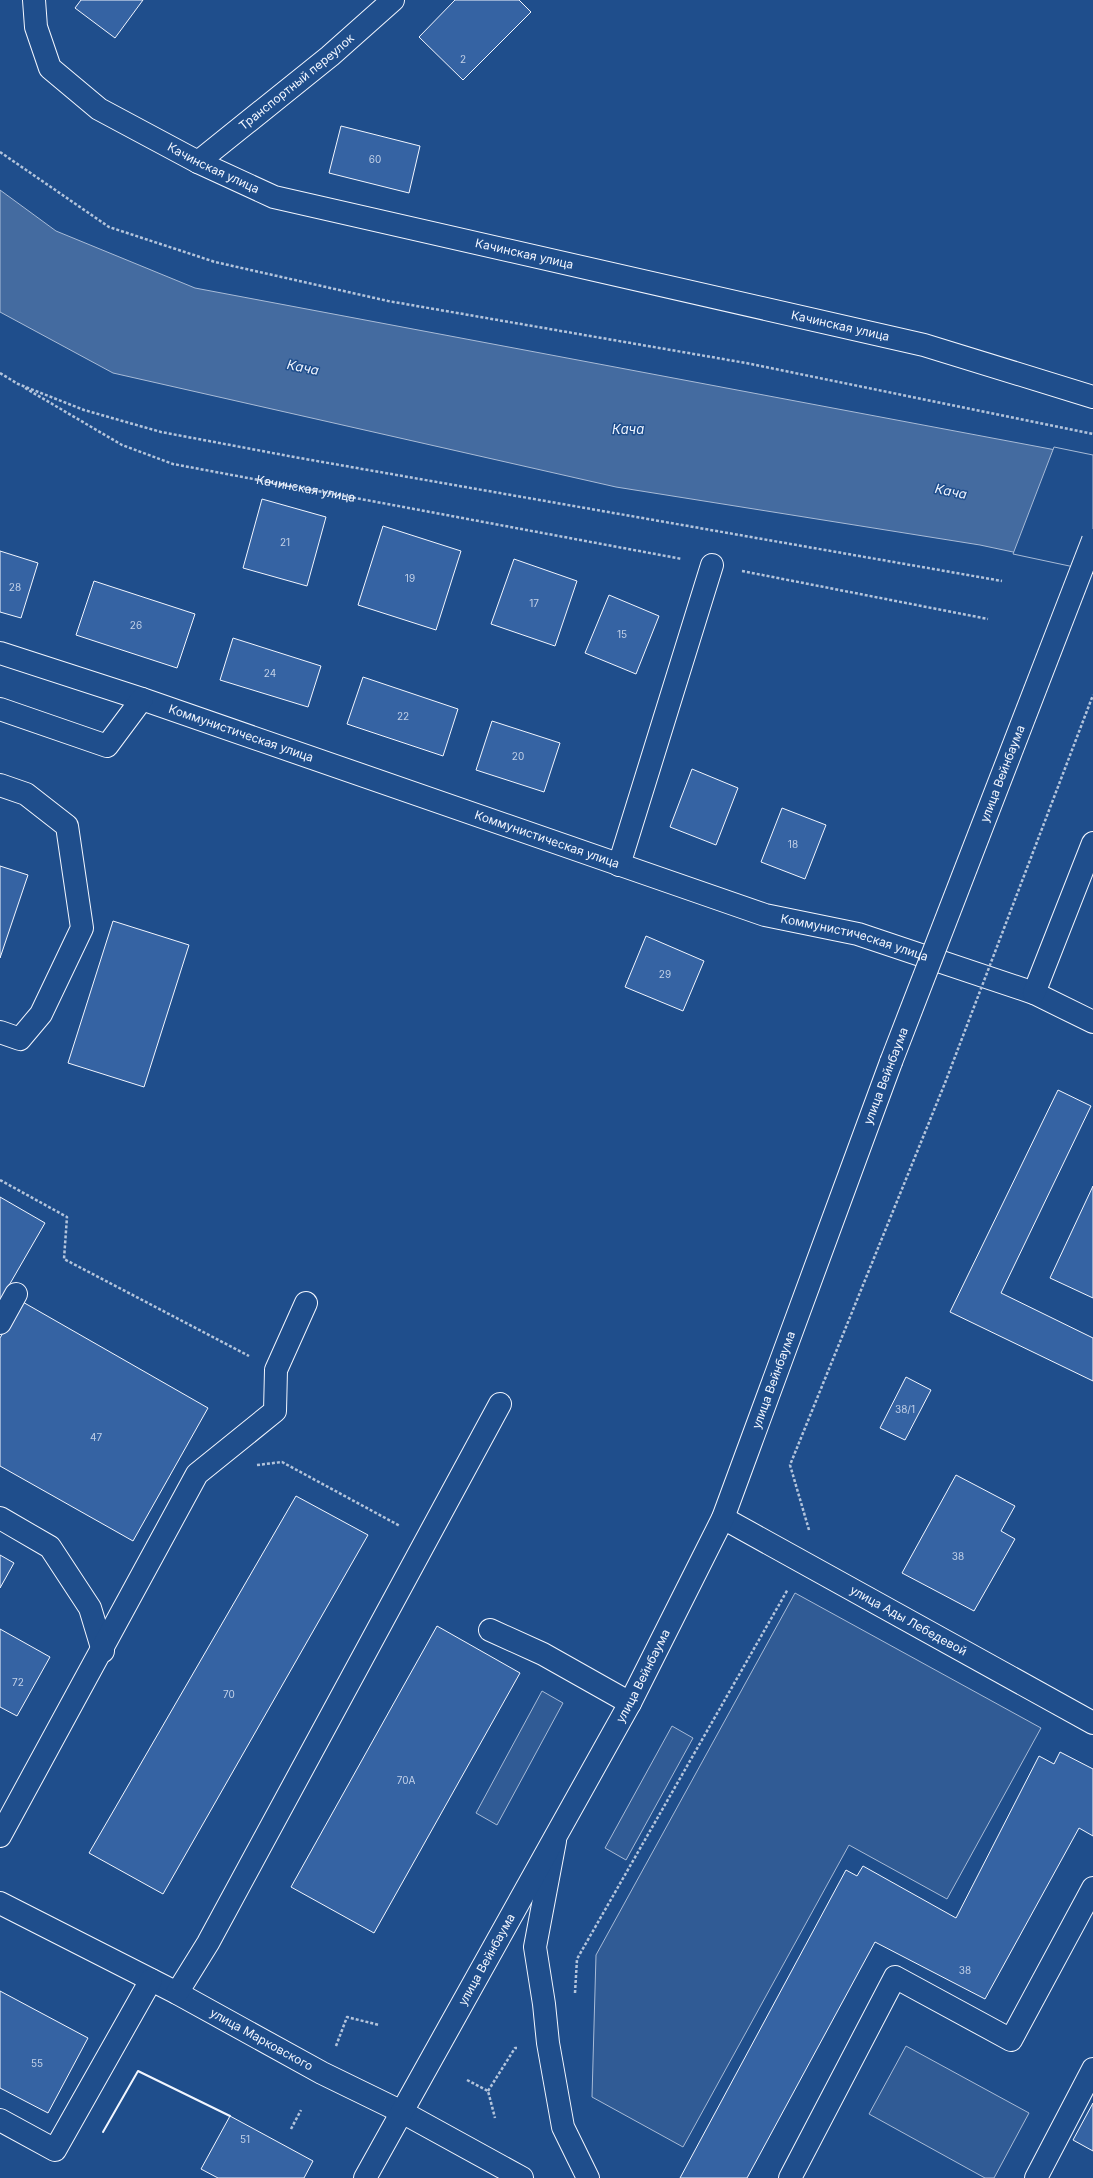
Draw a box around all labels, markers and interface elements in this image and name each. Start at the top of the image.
street label: Транспортный переулок [236,30,357,133]
house number: 2 [460,53,466,65]
street label: Качинская улица [165,139,262,196]
house number: 60 [369,153,381,165]
street label: Качинская улица [474,235,575,272]
street label: Качинская улица [790,307,891,344]
water label: Кача [286,356,320,378]
water label: Кача [612,421,644,437]
street label: Качинская улица [255,472,357,505]
water label: Кача [934,480,968,502]
house number: 21 [280,536,290,548]
house number: 19 [405,572,415,584]
house number: 28 [9,581,21,593]
house number: 17 [529,597,539,609]
house number: 26 [130,619,142,631]
house number: 15 [617,628,627,640]
house number: 24 [264,667,276,679]
street label: Коммунистическая улица [167,701,316,765]
house number: 22 [397,710,409,722]
street label: улица Вейнбаума [976,723,1028,824]
house number: 20 [512,750,524,762]
street label: Коммунистическая улица [473,807,622,871]
house number: 18 [788,838,798,850]
street label: Коммунистическая улица [779,910,930,964]
house number: 29 [659,968,671,980]
street label: улица Вейнбаума [860,1025,911,1127]
street label: улица Вейнбаума [749,1329,798,1431]
house number: 38/1 [895,1403,915,1415]
house number: 47 [90,1431,102,1443]
house number: 38 [952,1550,964,1562]
street label: улица Ады Лебедевой [848,1582,970,1659]
street label: улица Вейнбаума [613,1627,673,1725]
house number: 72 [12,1676,24,1688]
house number: 70 [223,1688,235,1700]
house number: 70А [397,1774,415,1786]
street label: улица Вейнбаума [455,1911,518,2008]
house number: 38 [959,1964,971,1976]
street label: улица Марковского [208,2005,316,2074]
house number: 55 [31,2057,43,2069]
house number: 51 [240,2133,250,2145]

